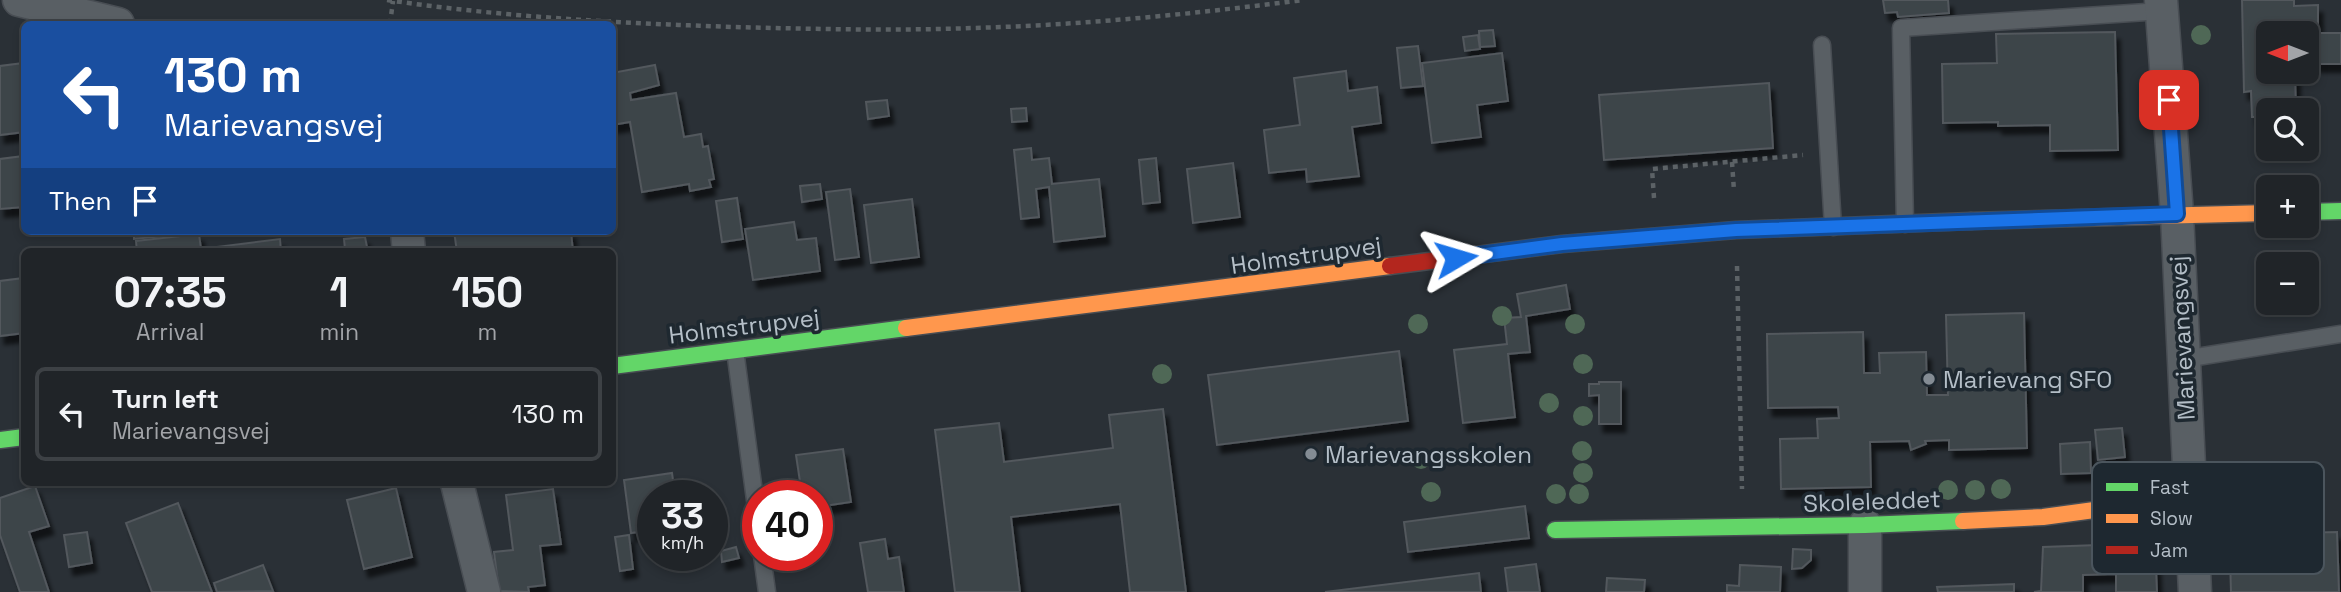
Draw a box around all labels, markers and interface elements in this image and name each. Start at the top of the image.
north arrow [2256,21,2319,84]
map controls [2256,21,2319,315]
text: 130 m [164,44,302,106]
icon: left [49,49,140,140]
pin [2139,70,2199,130]
icon: arrive [2150,81,2188,119]
button: search [2256,98,2319,161]
text: Marievangsvej [164,105,383,145]
button: + [2256,175,2319,238]
icon: arrive [126,182,164,220]
text: Then [49,184,112,218]
position arrow [1419,221,1493,295]
street label: Holmstrupvej [1229,229,1383,281]
button: − [2256,252,2319,315]
street label: Marievangsvej [2162,255,2202,421]
text: 07:35 [114,266,227,319]
text: 1 [330,266,349,319]
text: 150 [452,266,523,319]
street label: Holmstrupvej [667,301,821,351]
text: Arrival [136,317,204,347]
text: min [319,317,359,347]
text: m [478,317,497,347]
place label: Marievang SFO [1943,364,2112,395]
marker: Marievang SFO [1921,371,1937,387]
text: Turn left [112,382,219,416]
icon: left [53,395,91,433]
text: 130 m [512,397,584,431]
text: Marievangsvej [112,416,270,446]
place label: Marievangsskolen [1325,439,1532,470]
marker: Marievangsskolen [1303,446,1319,462]
legend [2092,462,2324,574]
text: Fast [2150,475,2190,500]
speed limit sign: 40 [742,480,833,571]
street label: Skoleleddet [1803,483,1941,519]
text: 33 [661,494,704,538]
text: Slow [2150,506,2193,531]
text: km/h [661,531,704,554]
text: Jam [2150,538,2188,563]

